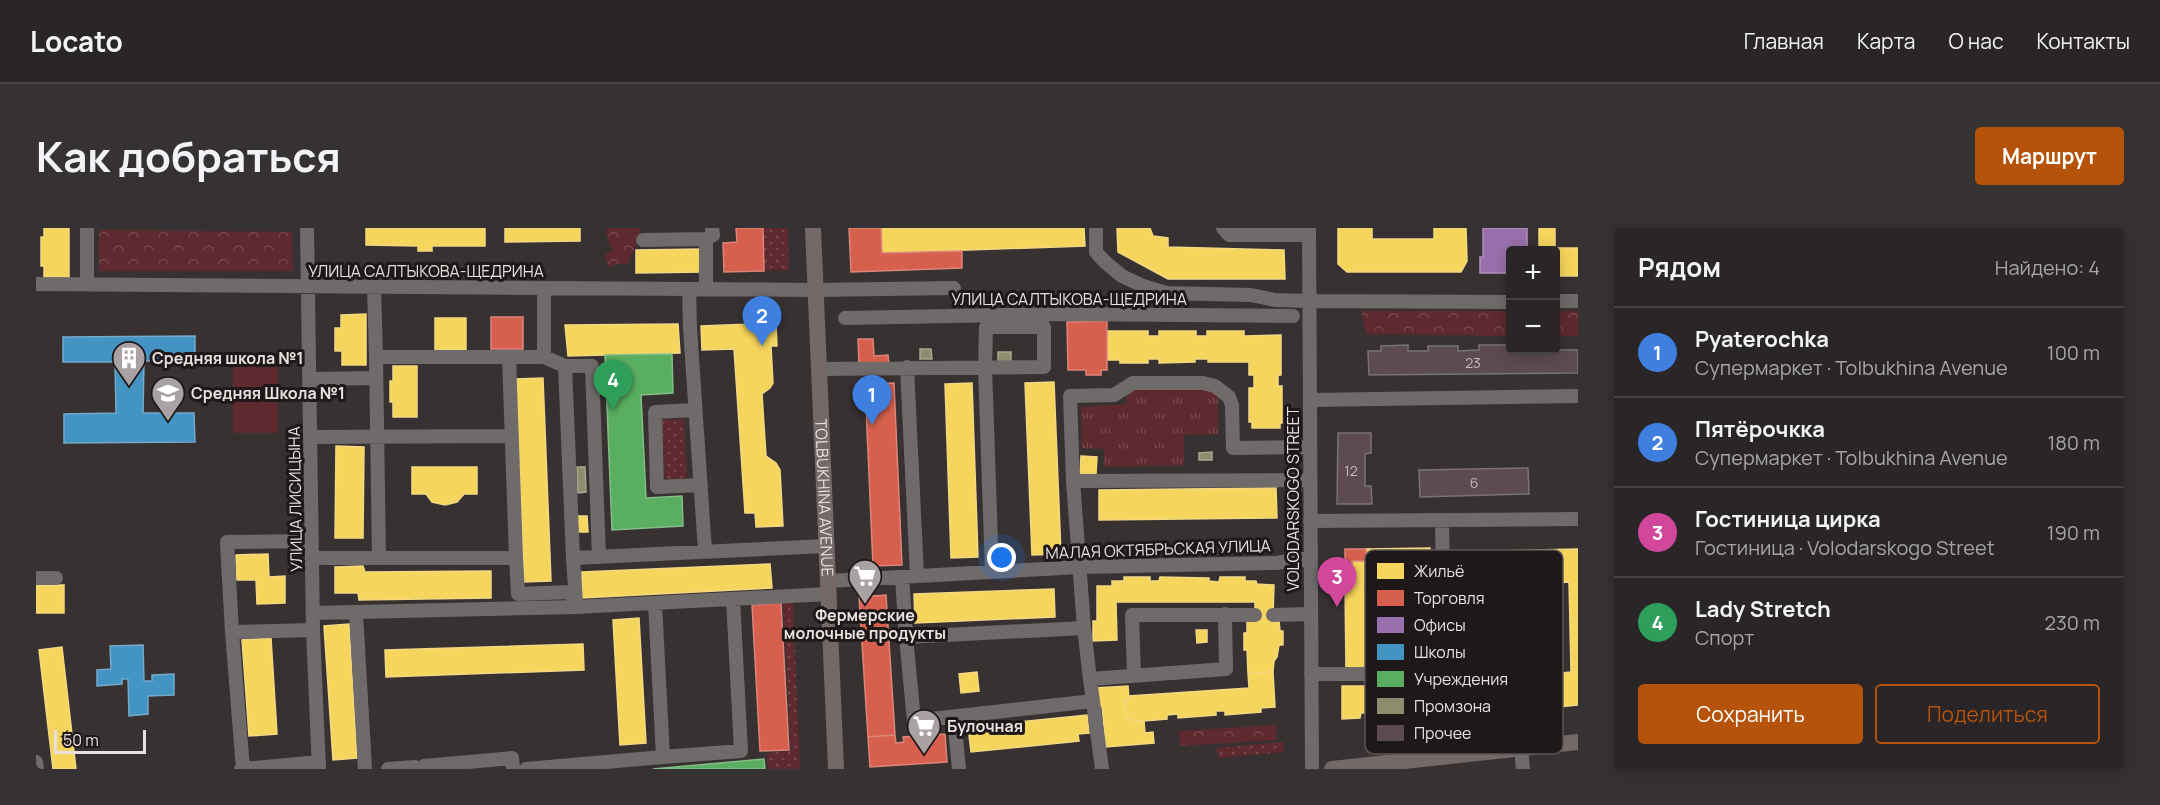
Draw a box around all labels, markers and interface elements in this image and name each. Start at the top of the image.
text: Locato [30,22,123,60]
text: Главная [1744,27,1824,55]
text: Карта [1857,27,1915,55]
text: О нас [1948,27,2004,55]
text: Контакты [2037,27,2130,55]
text: Как добраться [36,127,341,185]
button: Маршрут [1975,127,2124,185]
map controls [1506,246,1560,354]
button: + [1506,246,1560,300]
text: Рядом [1638,249,1721,285]
text: Найдено: 4 [1995,254,2100,281]
street label: УЛИЦА САЛТЫКОВА-ЩЕДРИНА [308,260,544,282]
street label: УЛИЦА САЛТЫКОВА-ЩЕДРИНА [951,288,1187,310]
pin: 2 [742,296,782,346]
button: − [1506,300,1560,354]
text: Pyaterochka [1695,324,1829,354]
text: 1 [1653,339,1662,366]
text: 100 m [2047,339,2100,366]
building icon: Средняя школа №1 [111,340,147,387]
place label: Средняя школа №1 [152,347,303,369]
house number: 23 [1465,353,1481,372]
text: Супермаркет · Tolbukhina Avenue [1695,354,2008,381]
pin: 4 [594,360,632,410]
school or university icon: Средняя Школа №1 [150,375,186,422]
pin: 1 [852,376,892,425]
place label: Средняя Школа №1 [191,382,345,404]
street label: VOLODARSKOGO STREET [1282,406,1304,591]
text: Пятёрочкка [1695,414,1825,444]
street label: TOLBUKHINA AVENUE [810,418,839,577]
street label: УЛИЦА ЛИСИЦЫНА [283,426,307,572]
text: 2 [1652,429,1663,456]
text: 180 m [2047,429,2100,456]
text: Супермаркет · Tolbukhina Avenue [1695,444,2008,471]
house number: 12 [1344,461,1358,480]
house number: 6 [1470,473,1478,492]
text: Гостиница цирка [1695,504,1881,534]
text: 3 [1652,519,1663,546]
text: 190 m [2047,519,2100,546]
street label: МАЛАЯ ОКТЯБРЬСКАЯ УЛИЦА [1045,534,1271,564]
text: Гостиница · Volodarskogo Street [1695,534,1995,561]
your location [987,543,1016,572]
legend [1365,550,1563,754]
supermarket icon: Фермерские молочные продукты [847,558,883,605]
pin: 3 [1318,558,1356,607]
text: Жильё [1414,560,1464,582]
text: Торговля [1414,587,1485,609]
text: Lady Stretch [1695,594,1831,624]
place label: Фермерские молочные продукты [784,604,946,644]
text: 4 [1651,609,1664,636]
text: 230 m [2044,609,2100,636]
text: Офисы [1414,614,1466,636]
text: Спорт [1695,624,1755,651]
text: Школы [1414,641,1466,663]
text: Учреждения [1414,668,1508,690]
button: Сохранить [1638,684,1863,744]
button: Поделиться [1875,684,2100,744]
text: Промзона [1414,695,1491,717]
supermarket icon: Булочная [906,708,942,755]
place label: Булочная [947,715,1023,737]
text: Прочее [1414,722,1471,744]
scale bar [54,727,146,754]
text: 50 m [63,729,99,751]

